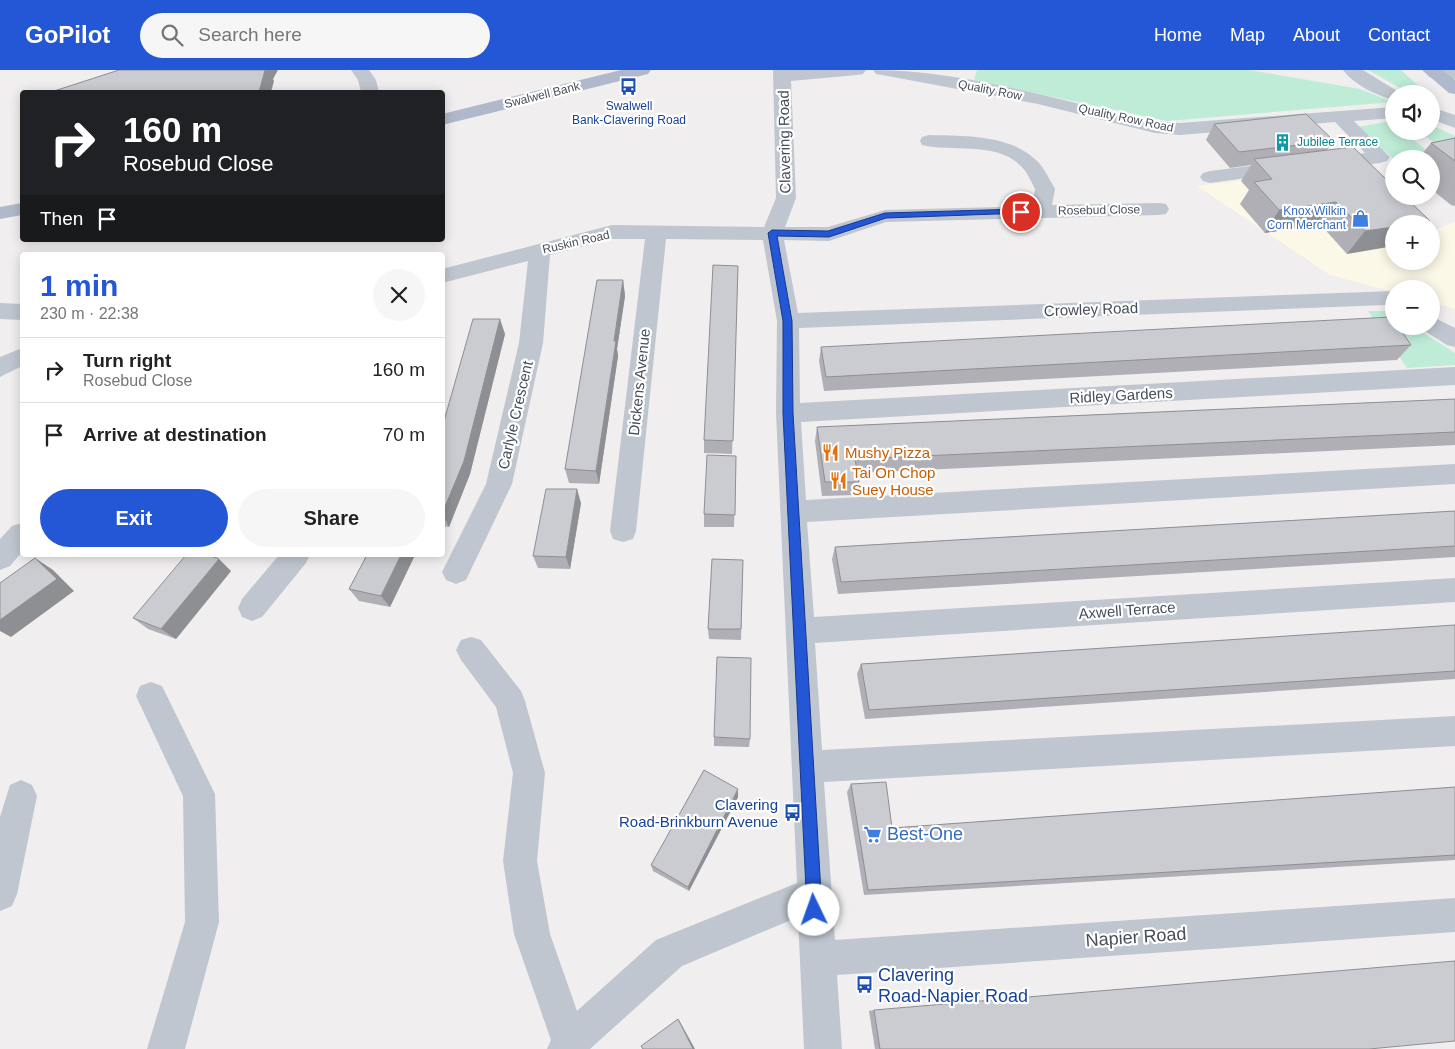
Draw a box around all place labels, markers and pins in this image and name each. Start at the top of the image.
bus stop icon: Swalwell Bank-Clavering Road [619,77,639,97]
place label: Swalwell Bank-Clavering Road [572,99,686,127]
building icon: Jubilee Terrace [1273,132,1293,152]
place label: Jubilee Terrace [1297,135,1378,149]
pin [1000,191,1042,233]
place label: Knox Wilkin Corn Merchant [1267,204,1347,232]
shop icon: Knox Wilkin Corn Merchant [1350,208,1370,228]
restaurant icon: Mushy Pizza [821,442,841,462]
place label: Mushy Pizza [845,444,931,461]
place label: Tai On Chop Suey House [852,464,935,498]
restaurant icon: Tai On Chop Suey House [828,471,848,491]
place label: Clavering Road-Brinkburn Avenue [619,796,778,830]
bus stop icon: Clavering Road-Brinkburn Avenue [782,803,802,823]
supermarket icon: Best-One [863,824,883,844]
place label: Best-One [887,824,963,844]
place label: Clavering Road-Napier Road [878,965,1028,1006]
bus stop icon: Clavering Road-Napier Road [854,975,874,995]

